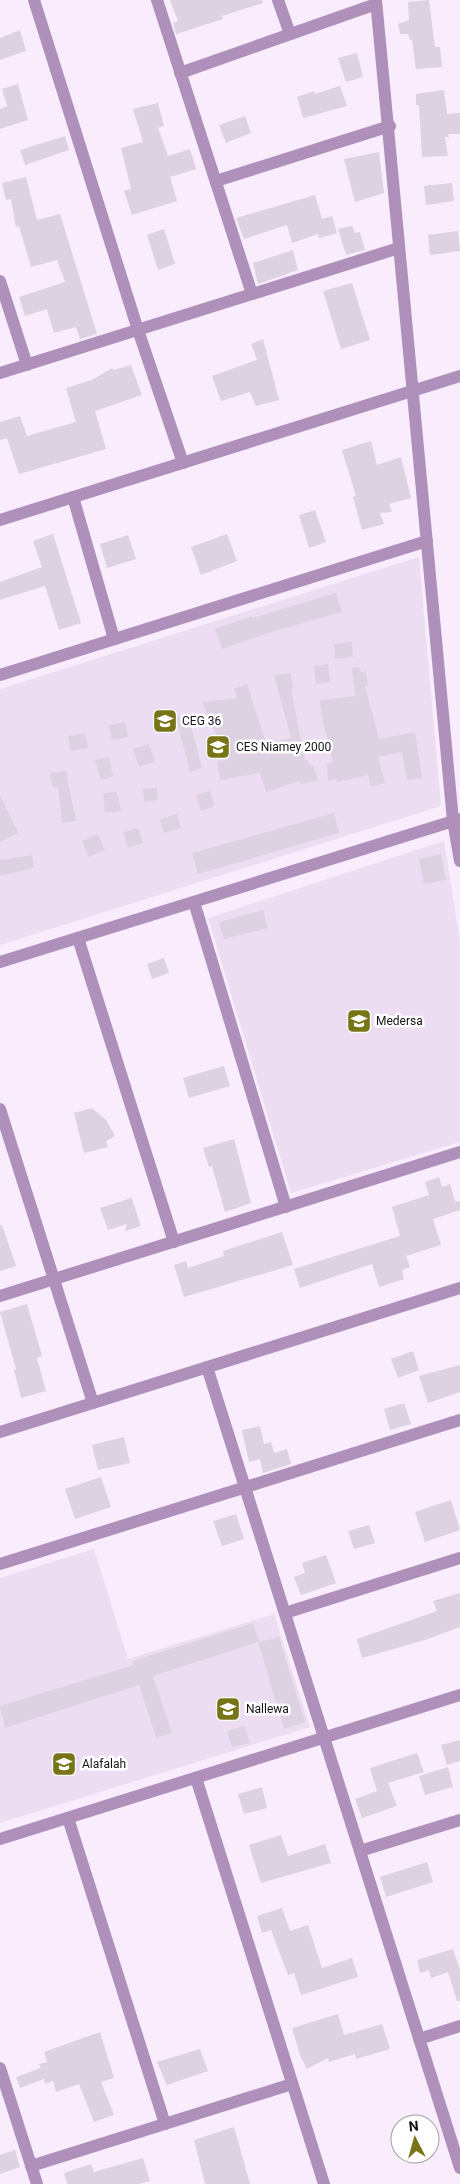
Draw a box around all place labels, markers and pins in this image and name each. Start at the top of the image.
school or university icon: CEG 36 [152,708,178,734]
place label: CEG 36 [182,714,222,728]
school or university icon: CES Niamey 2000 [205,734,231,760]
place label: CES Niamey 2000 [236,740,331,754]
school or university icon: Medersa [346,1008,372,1034]
place label: Medersa [376,1014,423,1028]
school or university icon: Nallewa [215,1696,241,1722]
place label: Nallewa [246,1702,289,1716]
school or university icon: Alafalah [51,1751,77,1777]
place label: Alafalah [82,1757,126,1771]

